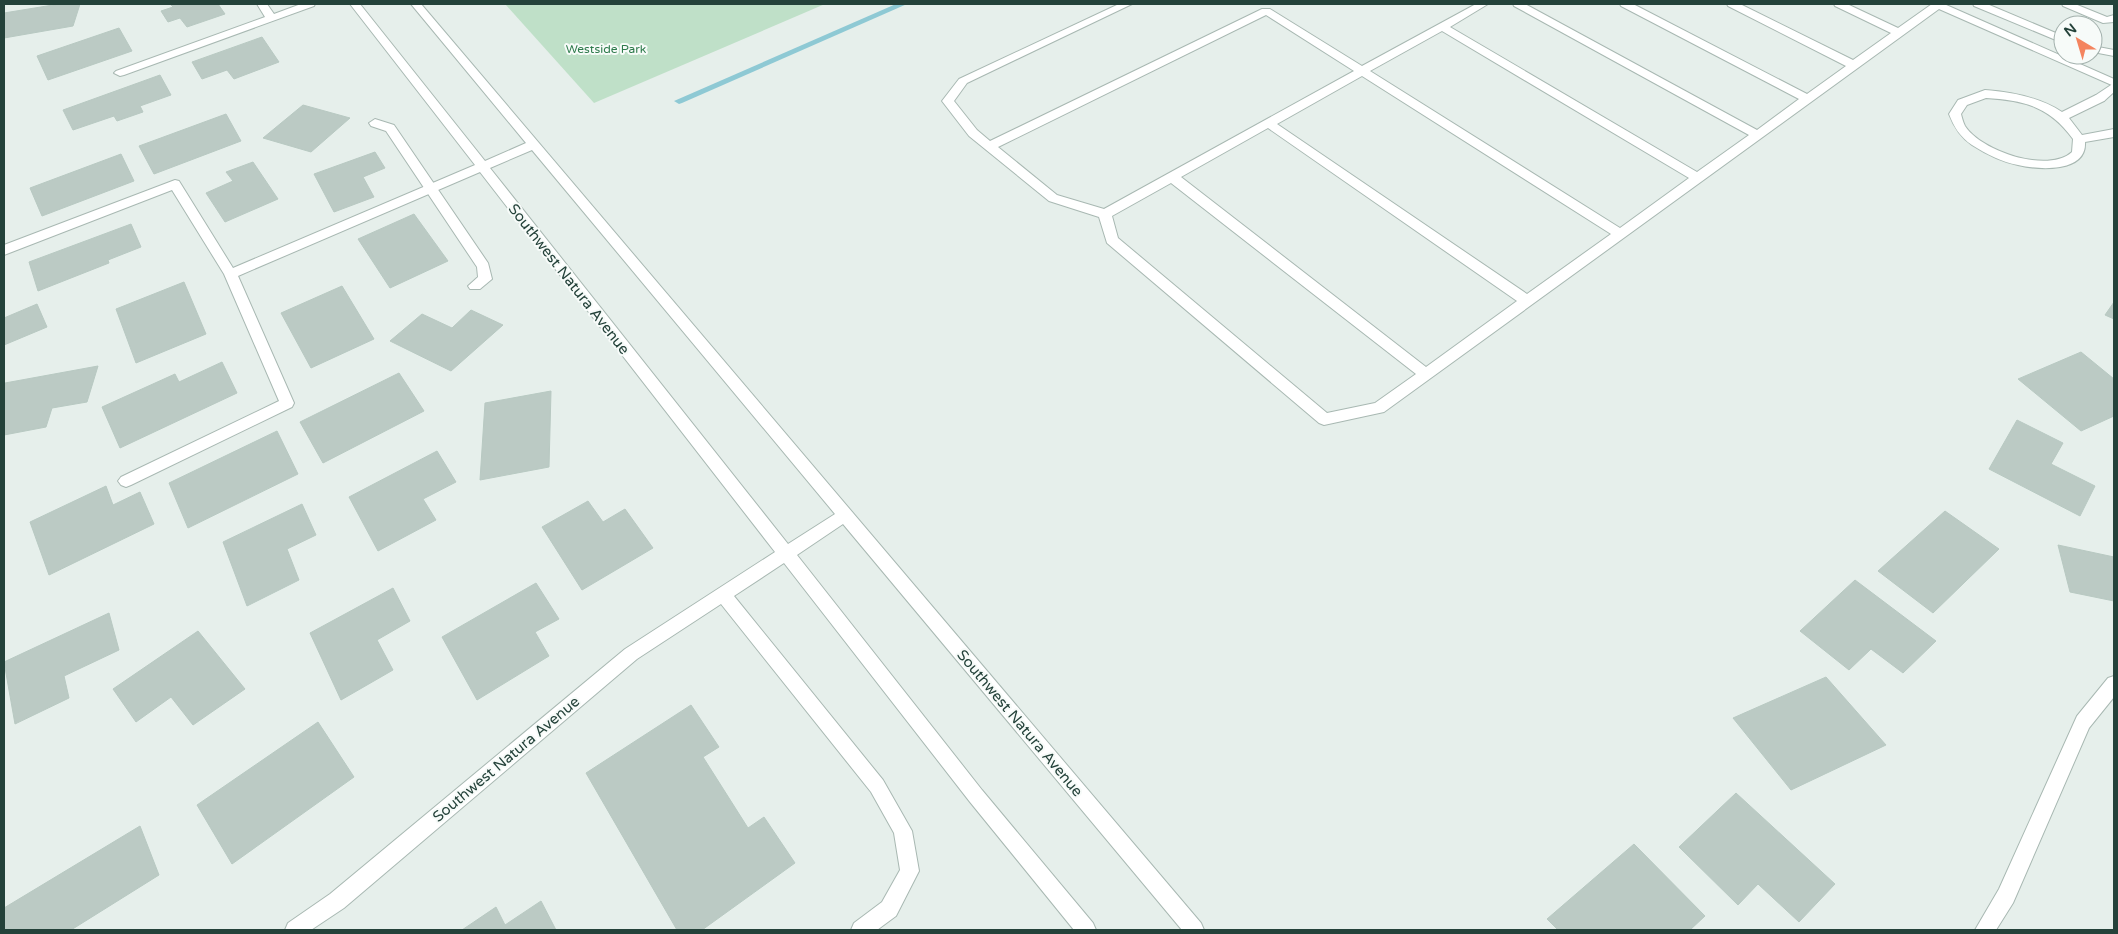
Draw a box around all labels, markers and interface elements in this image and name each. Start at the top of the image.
north arrow [2053,15,2103,65]
text: N [2061,20,2080,40]
park label: Westside Park [566,42,647,56]
street label: Southwest Natura Avenue [505,200,633,358]
street label: Southwest Natura Avenue [953,646,1087,800]
street label: Southwest Natura Avenue [429,692,583,826]

